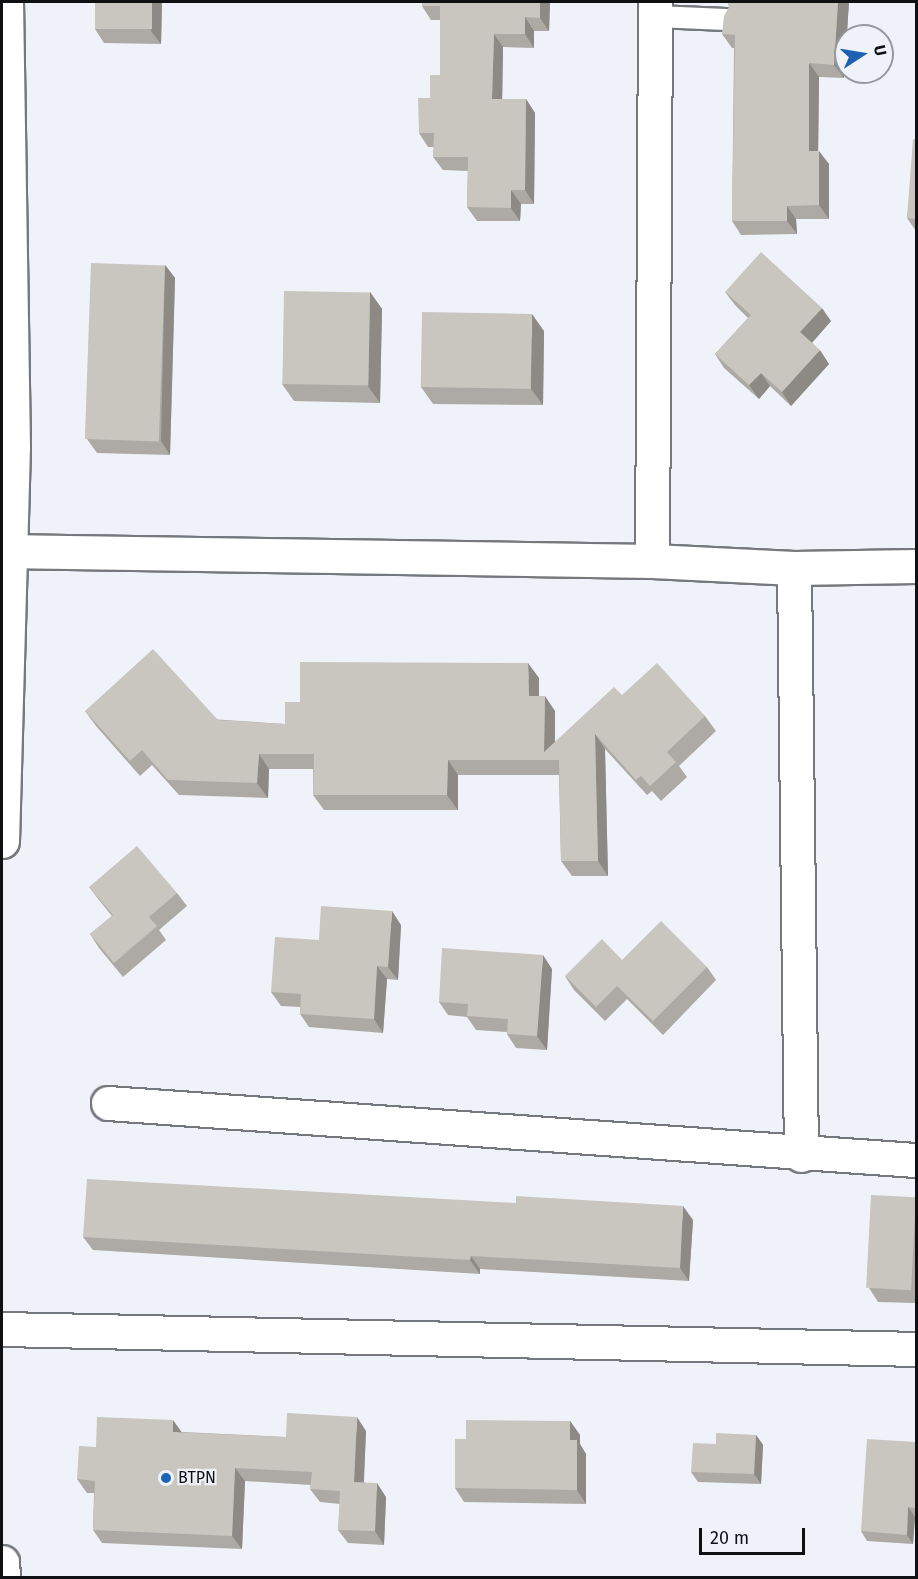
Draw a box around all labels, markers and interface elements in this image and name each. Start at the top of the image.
north arrow [834,24,894,84]
text: U [870,43,891,58]
place label: BTPN [178,1468,216,1488]
marker: BTPN [159,1471,173,1485]
scale bar [702,1516,808,1554]
text: 20 m [710,1527,749,1549]

